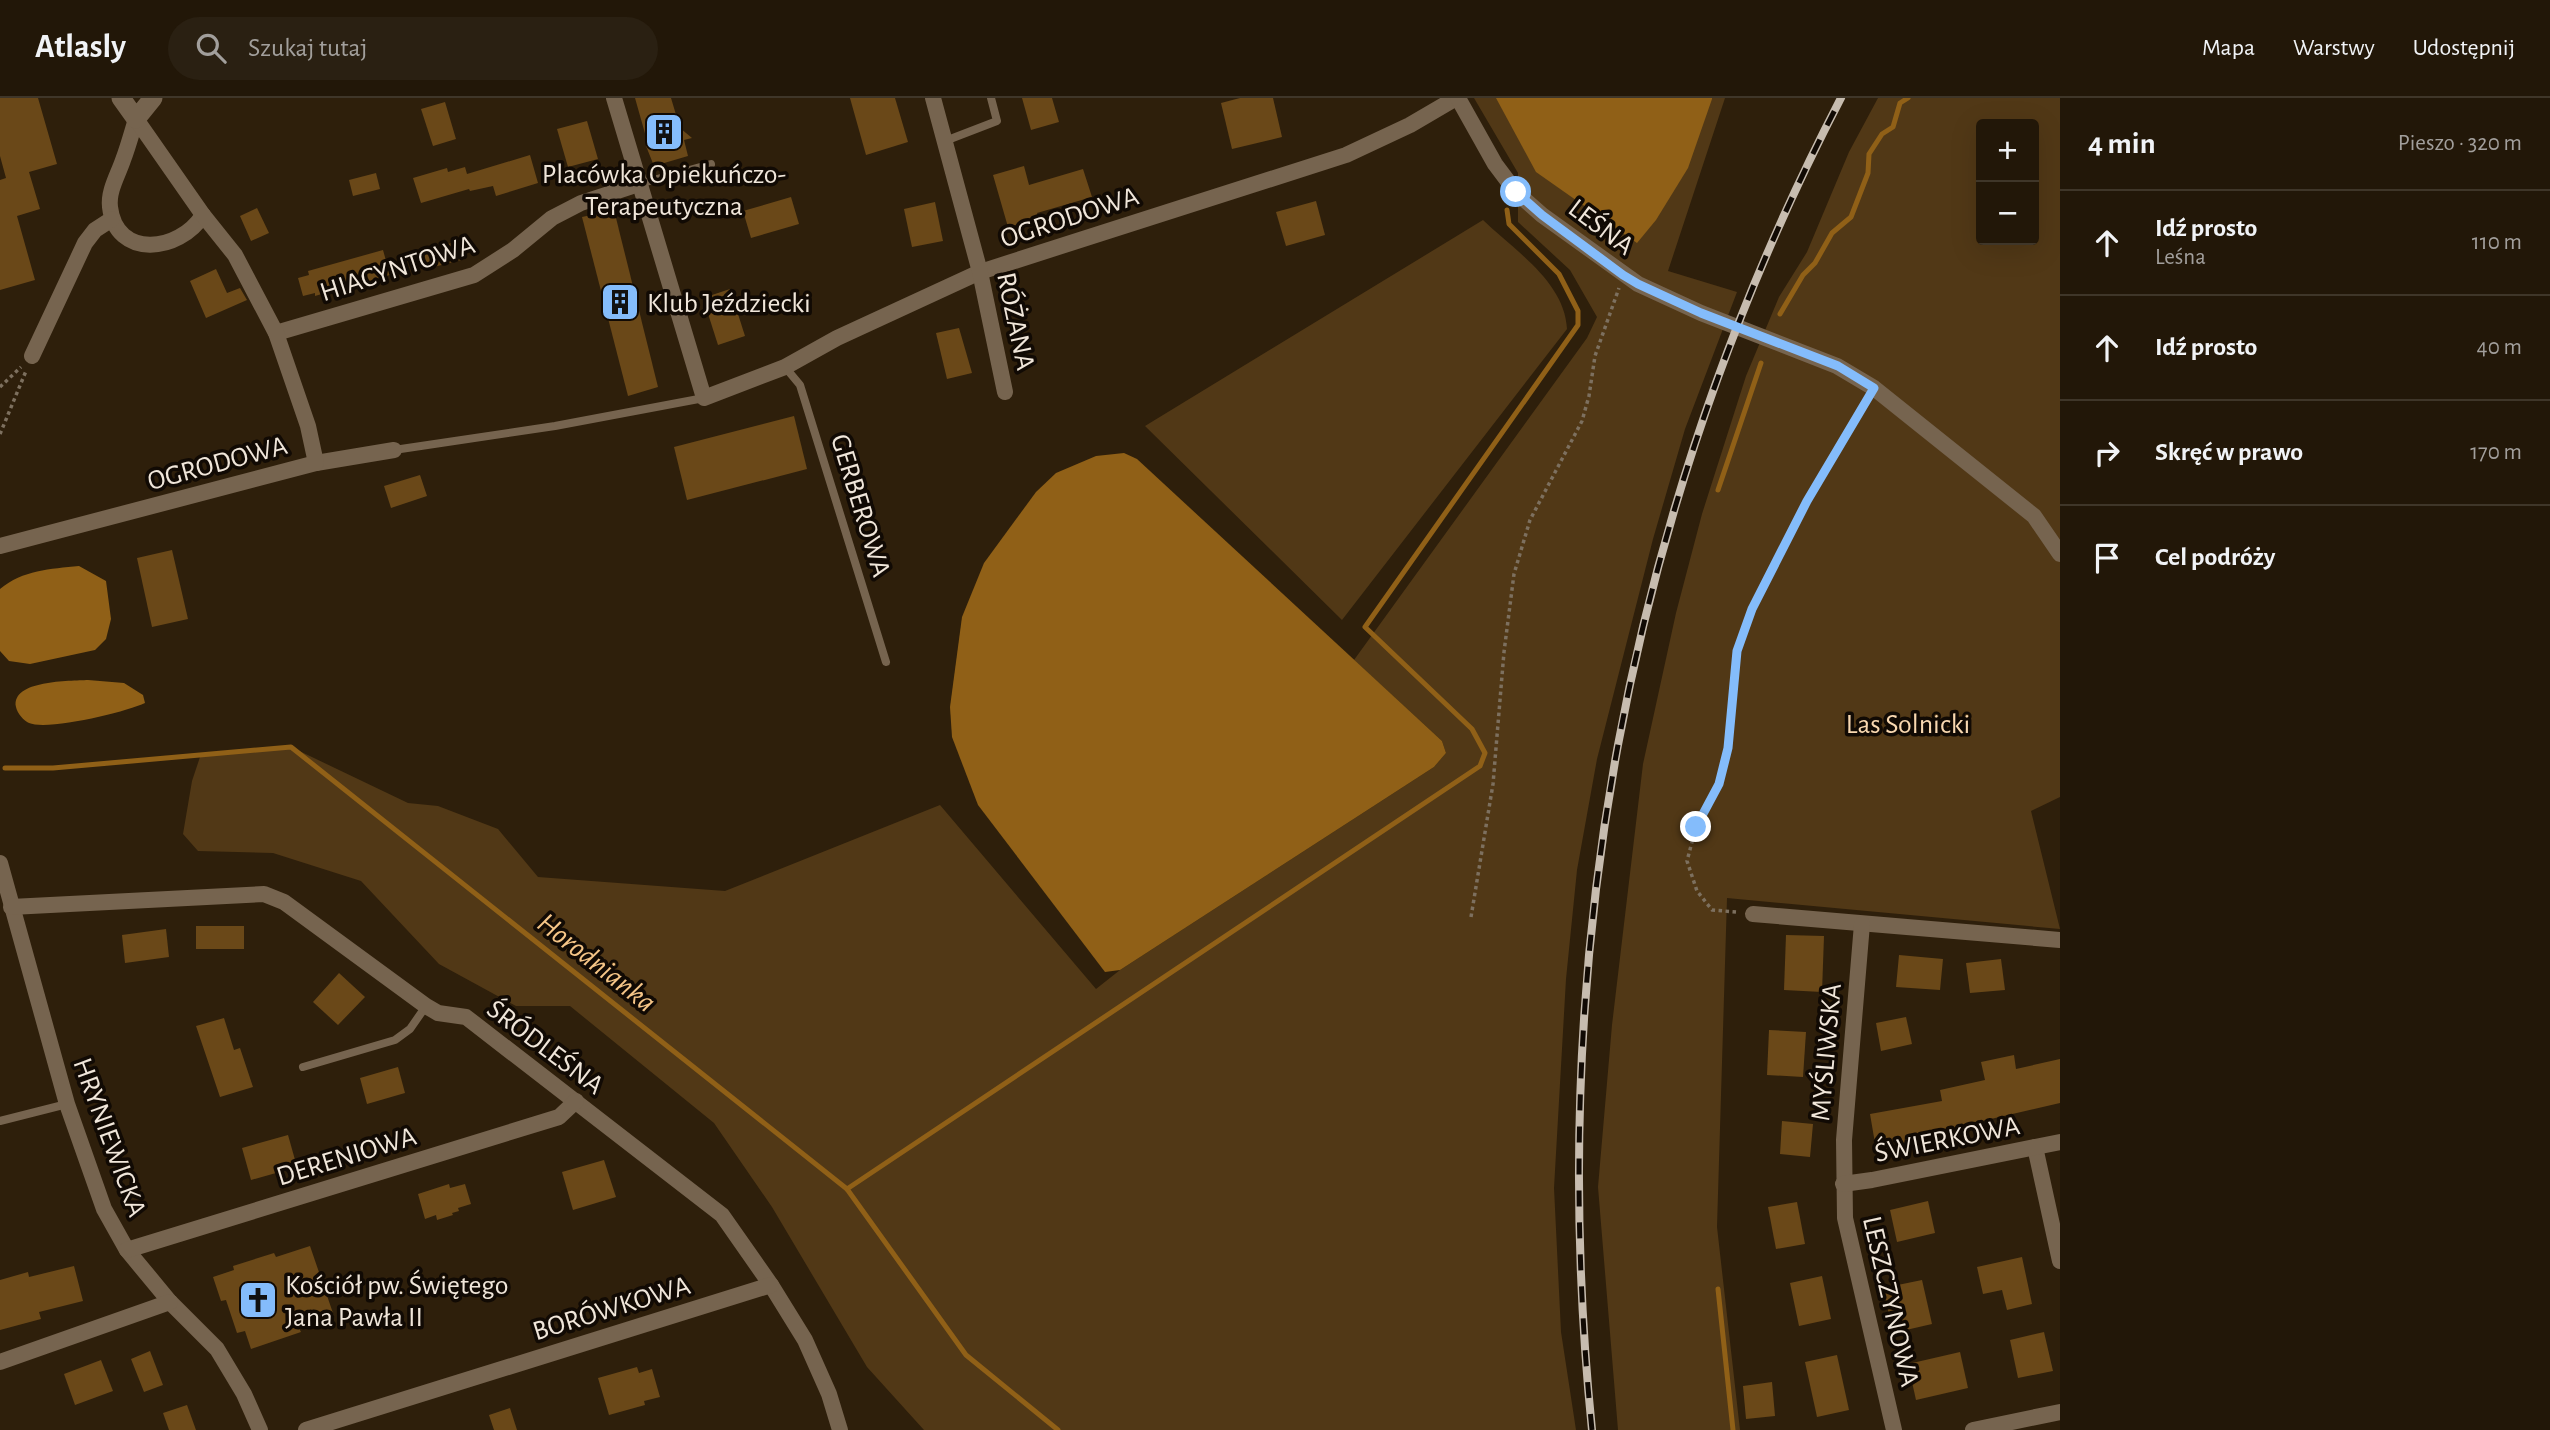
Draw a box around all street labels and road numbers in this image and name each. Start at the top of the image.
street label: OGRODOWA [997,182,1142,253]
street label: LEŚNA [1563,192,1640,261]
street label: HIACYNTOWA [317,231,479,307]
street label: RÓŻANA [991,269,1042,373]
street label: GERBEROWA [825,431,895,580]
street label: OGRODOWA [145,432,291,496]
street label: MYŚLIWSKA [1804,982,1847,1122]
street label: ŚRÓDLEŚNA [481,992,610,1100]
street label: HRYNIEWICKA [67,1054,151,1221]
street label: ŚWIERKOWA [1872,1109,2022,1168]
street label: DERENIOWA [273,1122,420,1191]
street label: LESZCZYNOWA [1857,1214,1923,1389]
street label: BORÓWKOWA [529,1269,694,1346]

